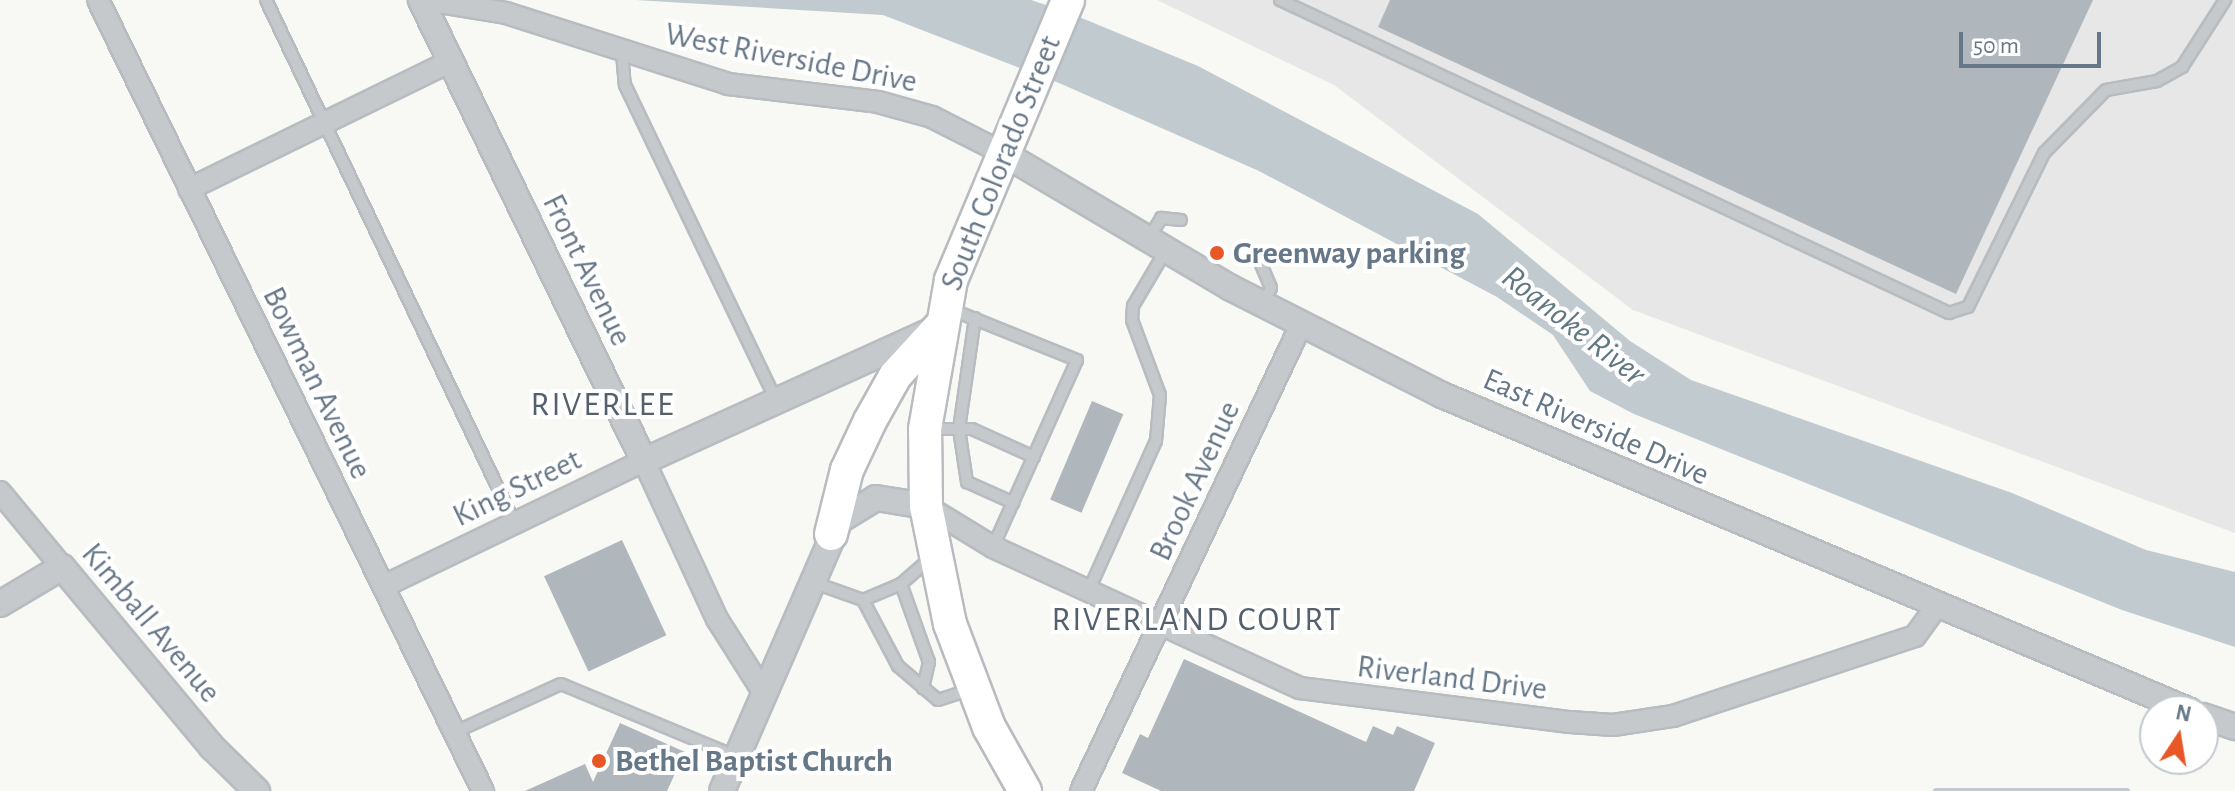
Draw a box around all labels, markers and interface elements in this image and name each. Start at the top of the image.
street label: West Riverside Drive [662,15,920,101]
scale bar [1963,16,2105,66]
street label: South Colorado Street [932,30,1070,296]
text: 50 m [1973,34,2019,58]
street label: Front Avenue [534,188,640,352]
place label: Greenway parking [1233,234,1465,272]
marker: Greenway parking [1208,244,1226,262]
water label: Roanoke River [1493,257,1653,395]
street label: Bowman Avenue [254,281,380,485]
street label: East Riverside Drive [1477,360,1715,494]
district label: RIVERLEE [531,386,675,426]
street label: Brook Avenue [1141,395,1249,567]
street label: King Street [447,441,587,535]
street label: Kimball Avenue [73,535,229,711]
district label: RIVERLAND COURT [1051,601,1343,641]
street label: Riverland Drive [1355,647,1549,709]
north arrow [2139,695,2219,775]
text: N [2174,701,2193,726]
place label: Bethel Baptist Church [615,742,893,780]
marker: Bethel Baptist Church [590,752,608,770]

